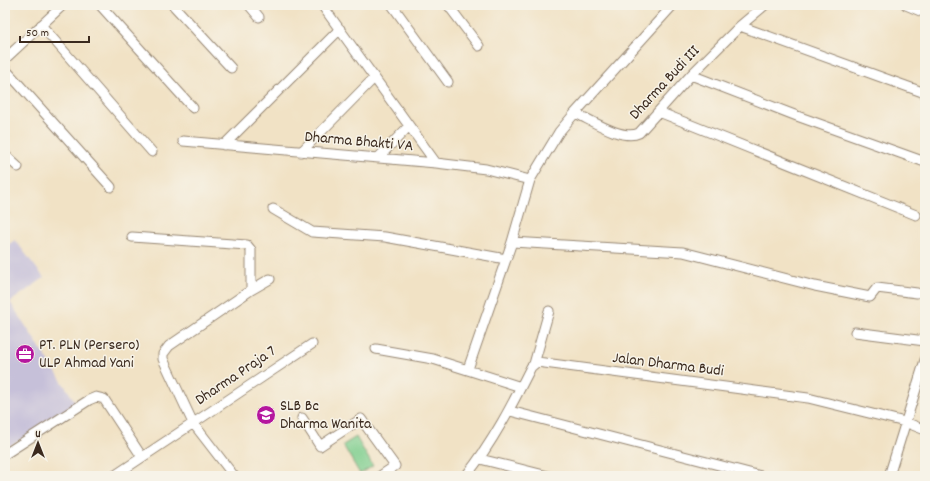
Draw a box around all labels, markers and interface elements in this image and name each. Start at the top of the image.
scale bar [20,18,89,44]
text: 50 m [26,25,49,42]
street label: Dharma Budi III [624,41,706,125]
street label: Dharma Bhakti VA [304,126,415,158]
place label: PT. PLN (Persero) ULP Ahmad Yani [39,334,139,375]
street label: Dharma Praja 7 [191,340,281,412]
office icon: PT. PLN (Persero) ULP Ahmad Yani [14,343,36,365]
street label: Jalan Dharma Budi [611,347,725,383]
place label: SLB Bc Dharma Wanita [280,395,372,436]
school or university icon: SLB Bc Dharma Wanita [255,404,277,426]
north arrow [18,423,58,463]
text: U [35,427,41,443]

